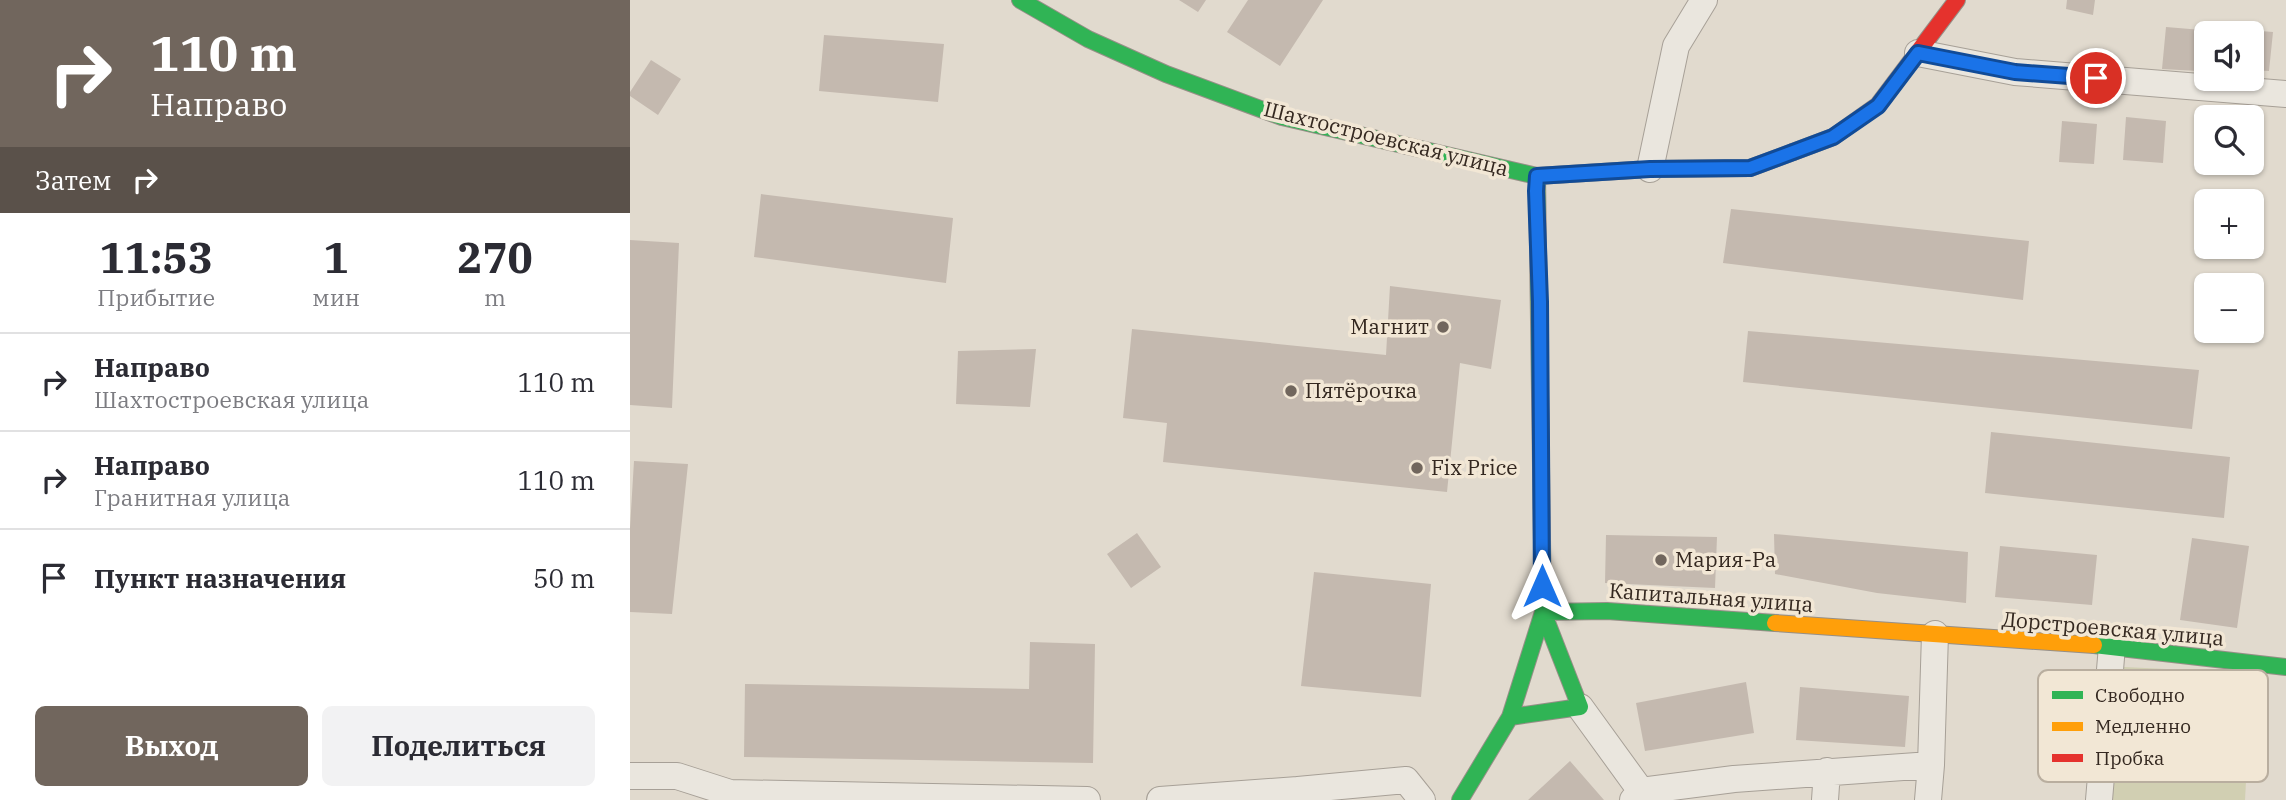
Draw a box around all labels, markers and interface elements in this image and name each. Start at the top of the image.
text: 110 m [150,21,297,84]
map controls [2194,21,2264,343]
button: sound [2194,21,2264,91]
icon: right [35,28,126,119]
pin [2066,48,2126,108]
icon: arrive [2077,59,2115,97]
text: Направо [150,83,287,125]
street label: Шахтостроевская улица [1261,94,1512,182]
button: search [2194,105,2264,175]
icon: right [126,161,164,199]
text: Затем [35,163,112,197]
button: + [2194,189,2264,259]
text: 11:53 [99,230,213,285]
text: 1 [324,230,349,285]
text: 270 [457,230,533,285]
button: − [2194,273,2264,343]
text: Прибытие [97,282,215,312]
text: мин [312,282,360,312]
text: m [484,282,506,312]
place label: Магнит [1350,312,1429,340]
marker: Магнит [1435,319,1451,335]
text: Направо [94,350,210,384]
icon: right [35,363,73,401]
text: 110 m [517,365,595,399]
place label: Пятёрочка [1305,376,1417,404]
marker: Пятёрочка [1283,383,1299,399]
text: Шахтостроевская улица [94,384,369,414]
text: Направо [94,448,210,482]
place label: Fix Price [1431,453,1518,481]
marker: Fix Price [1409,460,1425,476]
icon: right [35,461,73,499]
text: 110 m [517,463,595,497]
text: Гранитная улица [94,482,290,512]
place label: Мария-Ра [1675,545,1776,573]
position arrow [1505,549,1579,623]
marker: Мария-Ра [1653,552,1669,568]
icon: arrive [35,559,73,597]
text: Пункт назначения [94,561,346,595]
text: 50 m [533,561,595,595]
street label: Капитальная улица [1608,576,1814,618]
street label: Дорстроевская улица [2001,604,2225,652]
legend [2038,670,2268,782]
text: Свободно [2095,683,2185,707]
button: Выход [35,706,308,786]
button: Поделиться [322,706,595,786]
text: Медленно [2095,714,2191,738]
text: Пробка [2095,746,2164,770]

